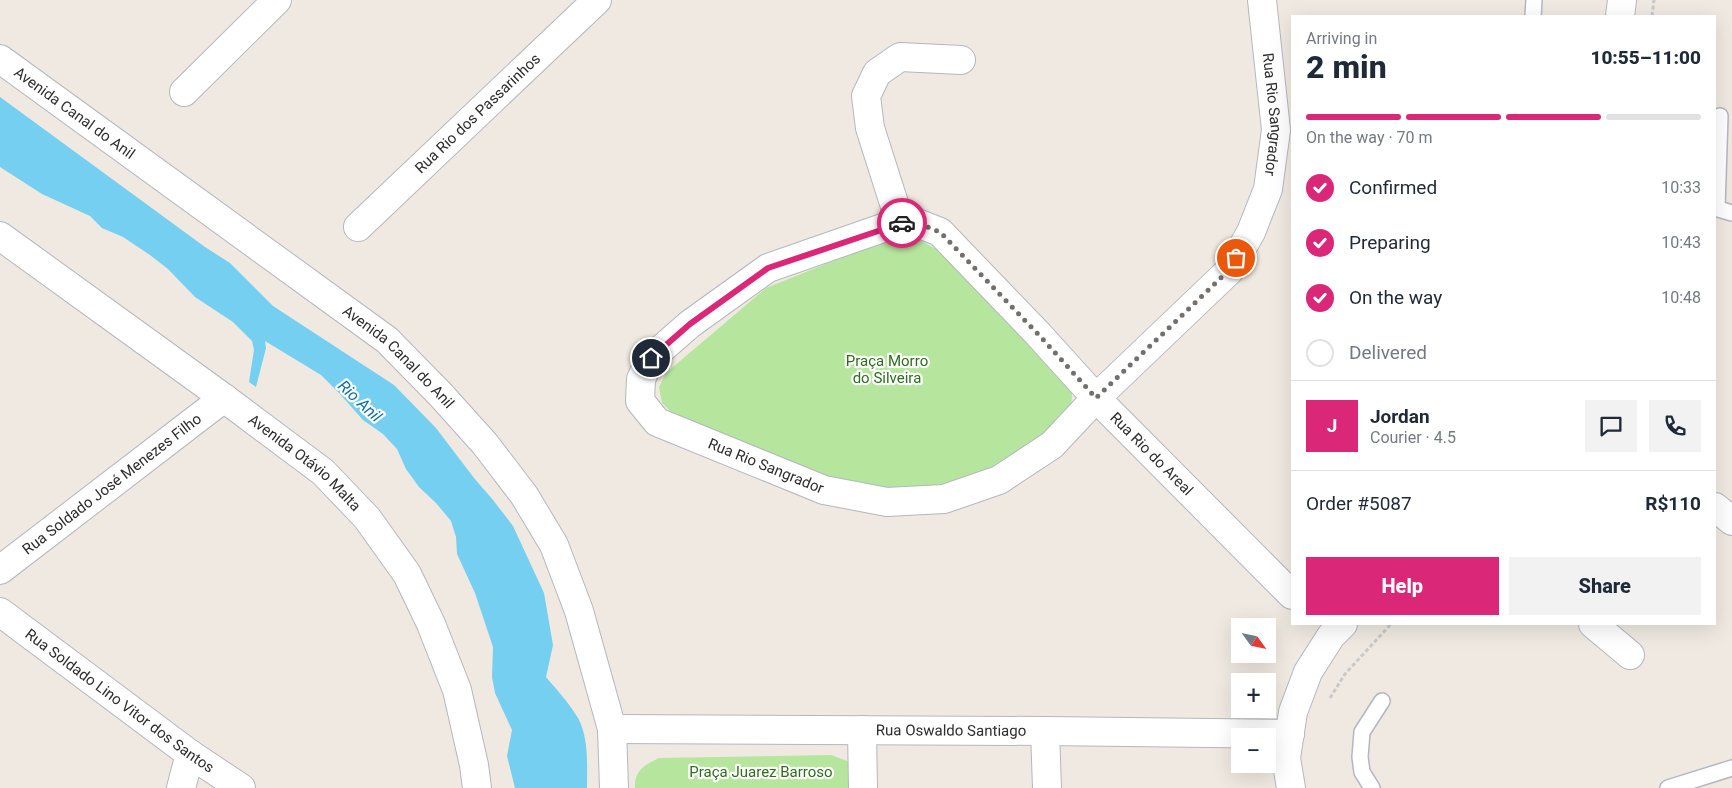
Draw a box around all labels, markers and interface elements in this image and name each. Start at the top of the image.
text: Arriving in [1306,29,1377,48]
text: 10:55–11:00 [1590,46,1701,69]
text: 2 min [1306,48,1387,86]
street label: Rua Rio dos Passarinhos [411,50,544,177]
street label: Rua Rio Sangrador [1259,52,1285,177]
street label: Avenida Canal do Anil [11,63,138,163]
text: On the way · 70 m [1306,128,1433,147]
icon: check [1306,174,1334,202]
text: Confirmed [1349,176,1437,199]
text: 10:33 [1661,178,1701,197]
courier [877,198,927,248]
icon: car [888,209,916,237]
icon: check [1306,229,1334,257]
text: Preparing [1349,231,1431,254]
text: 10:43 [1661,233,1701,252]
pin [1215,237,1257,279]
icon: bag [1222,244,1250,272]
icon: check [1306,284,1334,312]
text: On the way [1349,286,1442,309]
text: 10:48 [1661,288,1701,307]
street label: Avenida Canal do Anil [339,302,458,412]
pin [630,337,672,379]
text: Delivered [1349,341,1427,364]
icon: home [637,344,665,372]
park label: Praça Morro do Silveira [846,352,928,387]
water label: Rio Anil [334,376,386,426]
button: chat [1585,400,1637,452]
button: phone [1649,400,1701,452]
text: Jordan [1370,405,1430,428]
street label: Rua Rio do Areal [1106,409,1197,499]
street label: Rua Soldado José Menezes Filho [19,410,205,559]
street label: Avenida Otávio Malta [245,410,365,515]
text: J [1327,414,1337,437]
text: Courier · 4.5 [1370,428,1456,447]
street label: Rua Rio Sangrador [705,435,827,497]
text: Order #5087 [1306,492,1412,515]
text: R$110 [1645,492,1701,515]
button: Help [1306,557,1499,615]
button: Share [1509,557,1701,615]
north arrow [1231,618,1276,662]
map controls [1231,618,1276,773]
street label: Rua Soldado Lino Vitor dos Santos [22,625,218,777]
button: + [1231,673,1276,718]
street label: Rua Oswaldo Santiago [876,721,1026,740]
button: − [1231,728,1276,773]
park label: Praça Juarez Barroso [689,763,833,781]

